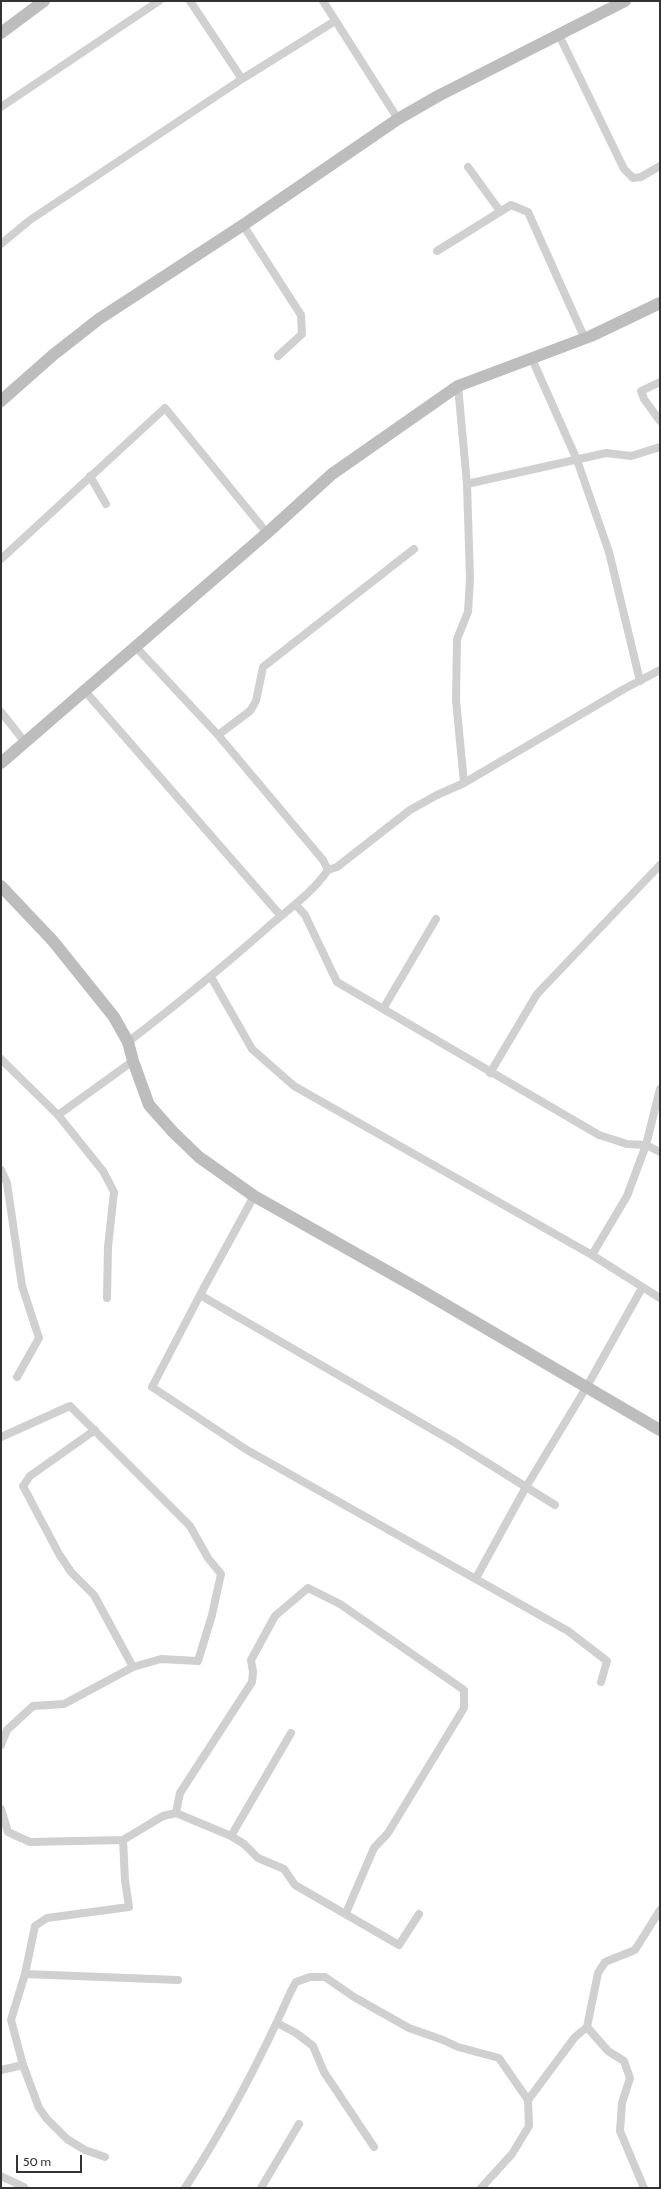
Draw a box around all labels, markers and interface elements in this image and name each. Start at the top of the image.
scale bar [18,2147,84,2173]
text: 50 m [23,2154,51,2169]

